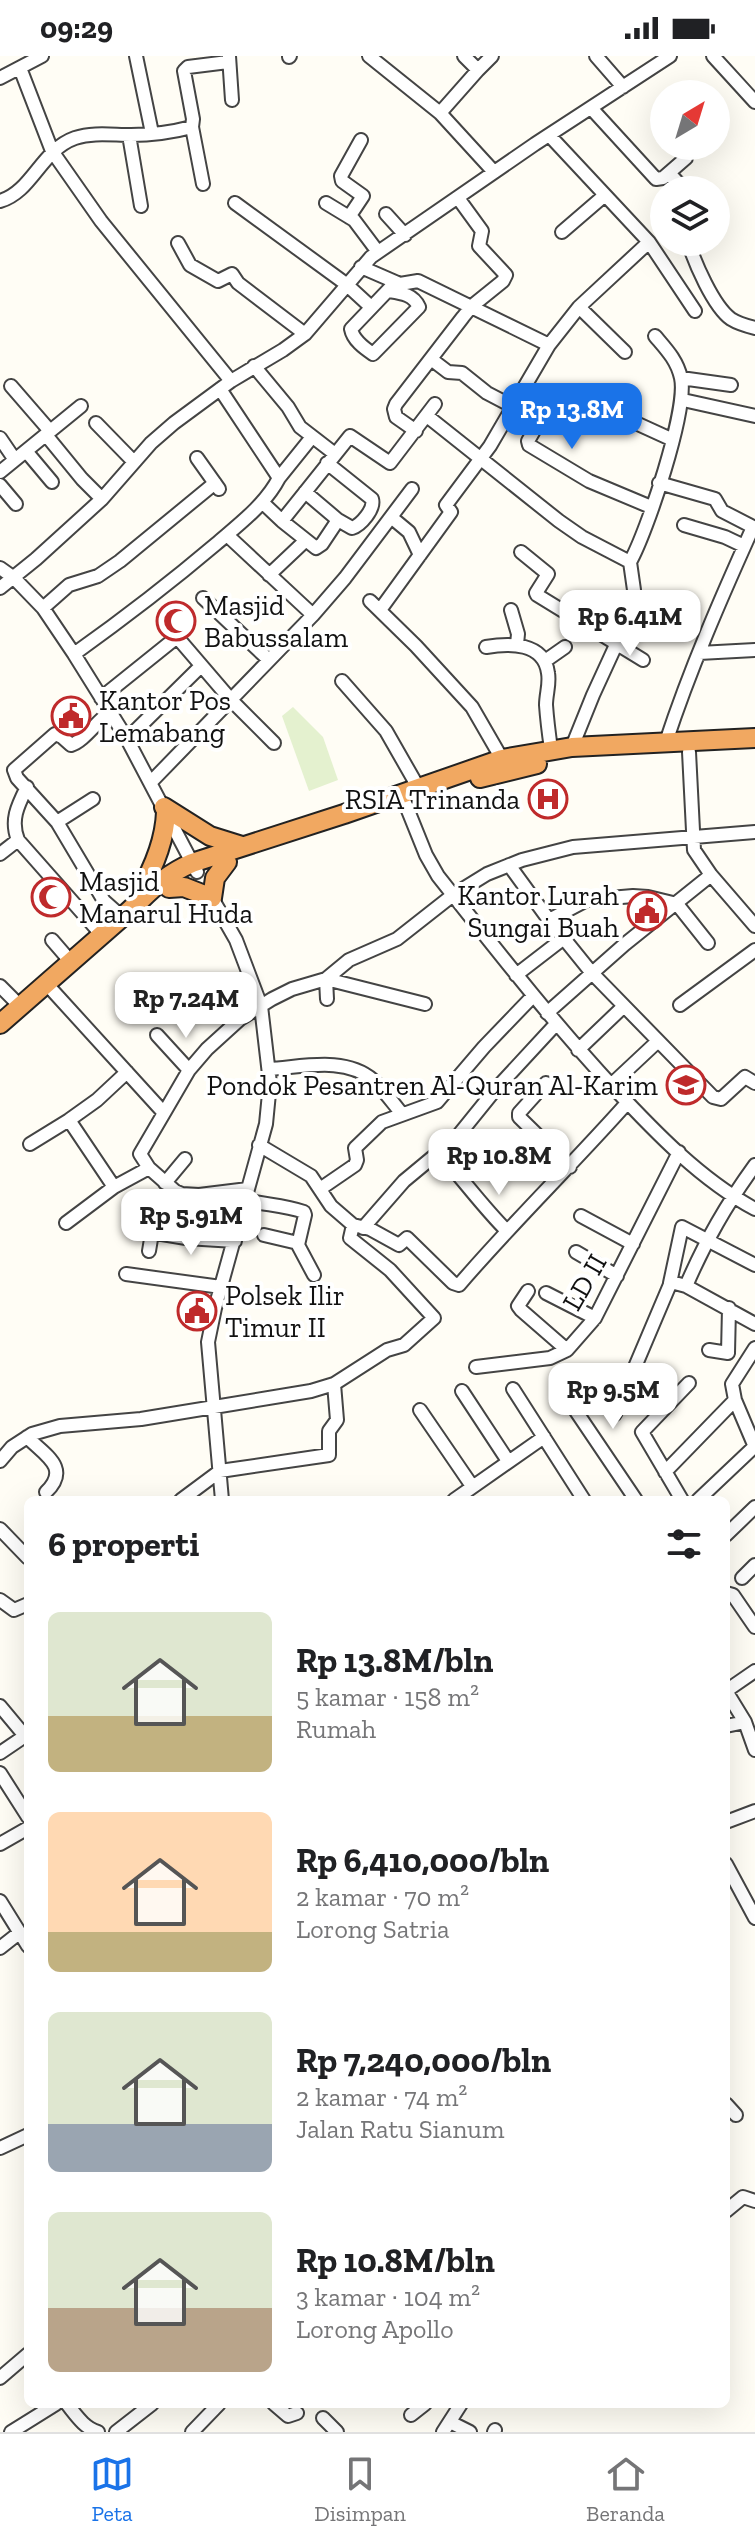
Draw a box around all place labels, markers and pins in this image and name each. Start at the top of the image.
pin: Rp 13.8M [489,383,655,451]
place label: Masjid Babussalam [204,589,348,654]
pin: Rp 6.41M [547,590,713,658]
mosque icon: Masjid Babussalam [155,600,197,642]
place label: Kantor Pos Lemabang [99,684,231,749]
public building icon: Kantor Pos Lemabang [50,695,92,737]
hospital icon: RSIA Trinanda [527,778,569,820]
place label: RSIA Trinanda [345,783,520,816]
place label: Masjid Manarul Huda [79,865,253,930]
mosque icon: Masjid Manarul Huda [30,876,72,918]
place label: Kantor Lurah Sungai Buah [457,879,619,944]
public building icon: Kantor Lurah Sungai Buah [626,890,668,932]
pin: Rp 7.24M [103,972,269,1040]
school or university icon: Pondok Pesantren Al-Quran Al-Karim [665,1064,707,1106]
place label: Pondok Pesantren Al-Quran Al-Karim [207,1069,658,1102]
pin: Rp 10.8M [416,1129,582,1197]
pin: Rp 5.91M [108,1189,274,1257]
place label: Polsek Ilir Timur II [225,1279,345,1344]
public building icon: Polsek Ilir Timur II [176,1290,218,1332]
pin: Rp 9.5M [539,1363,687,1431]

